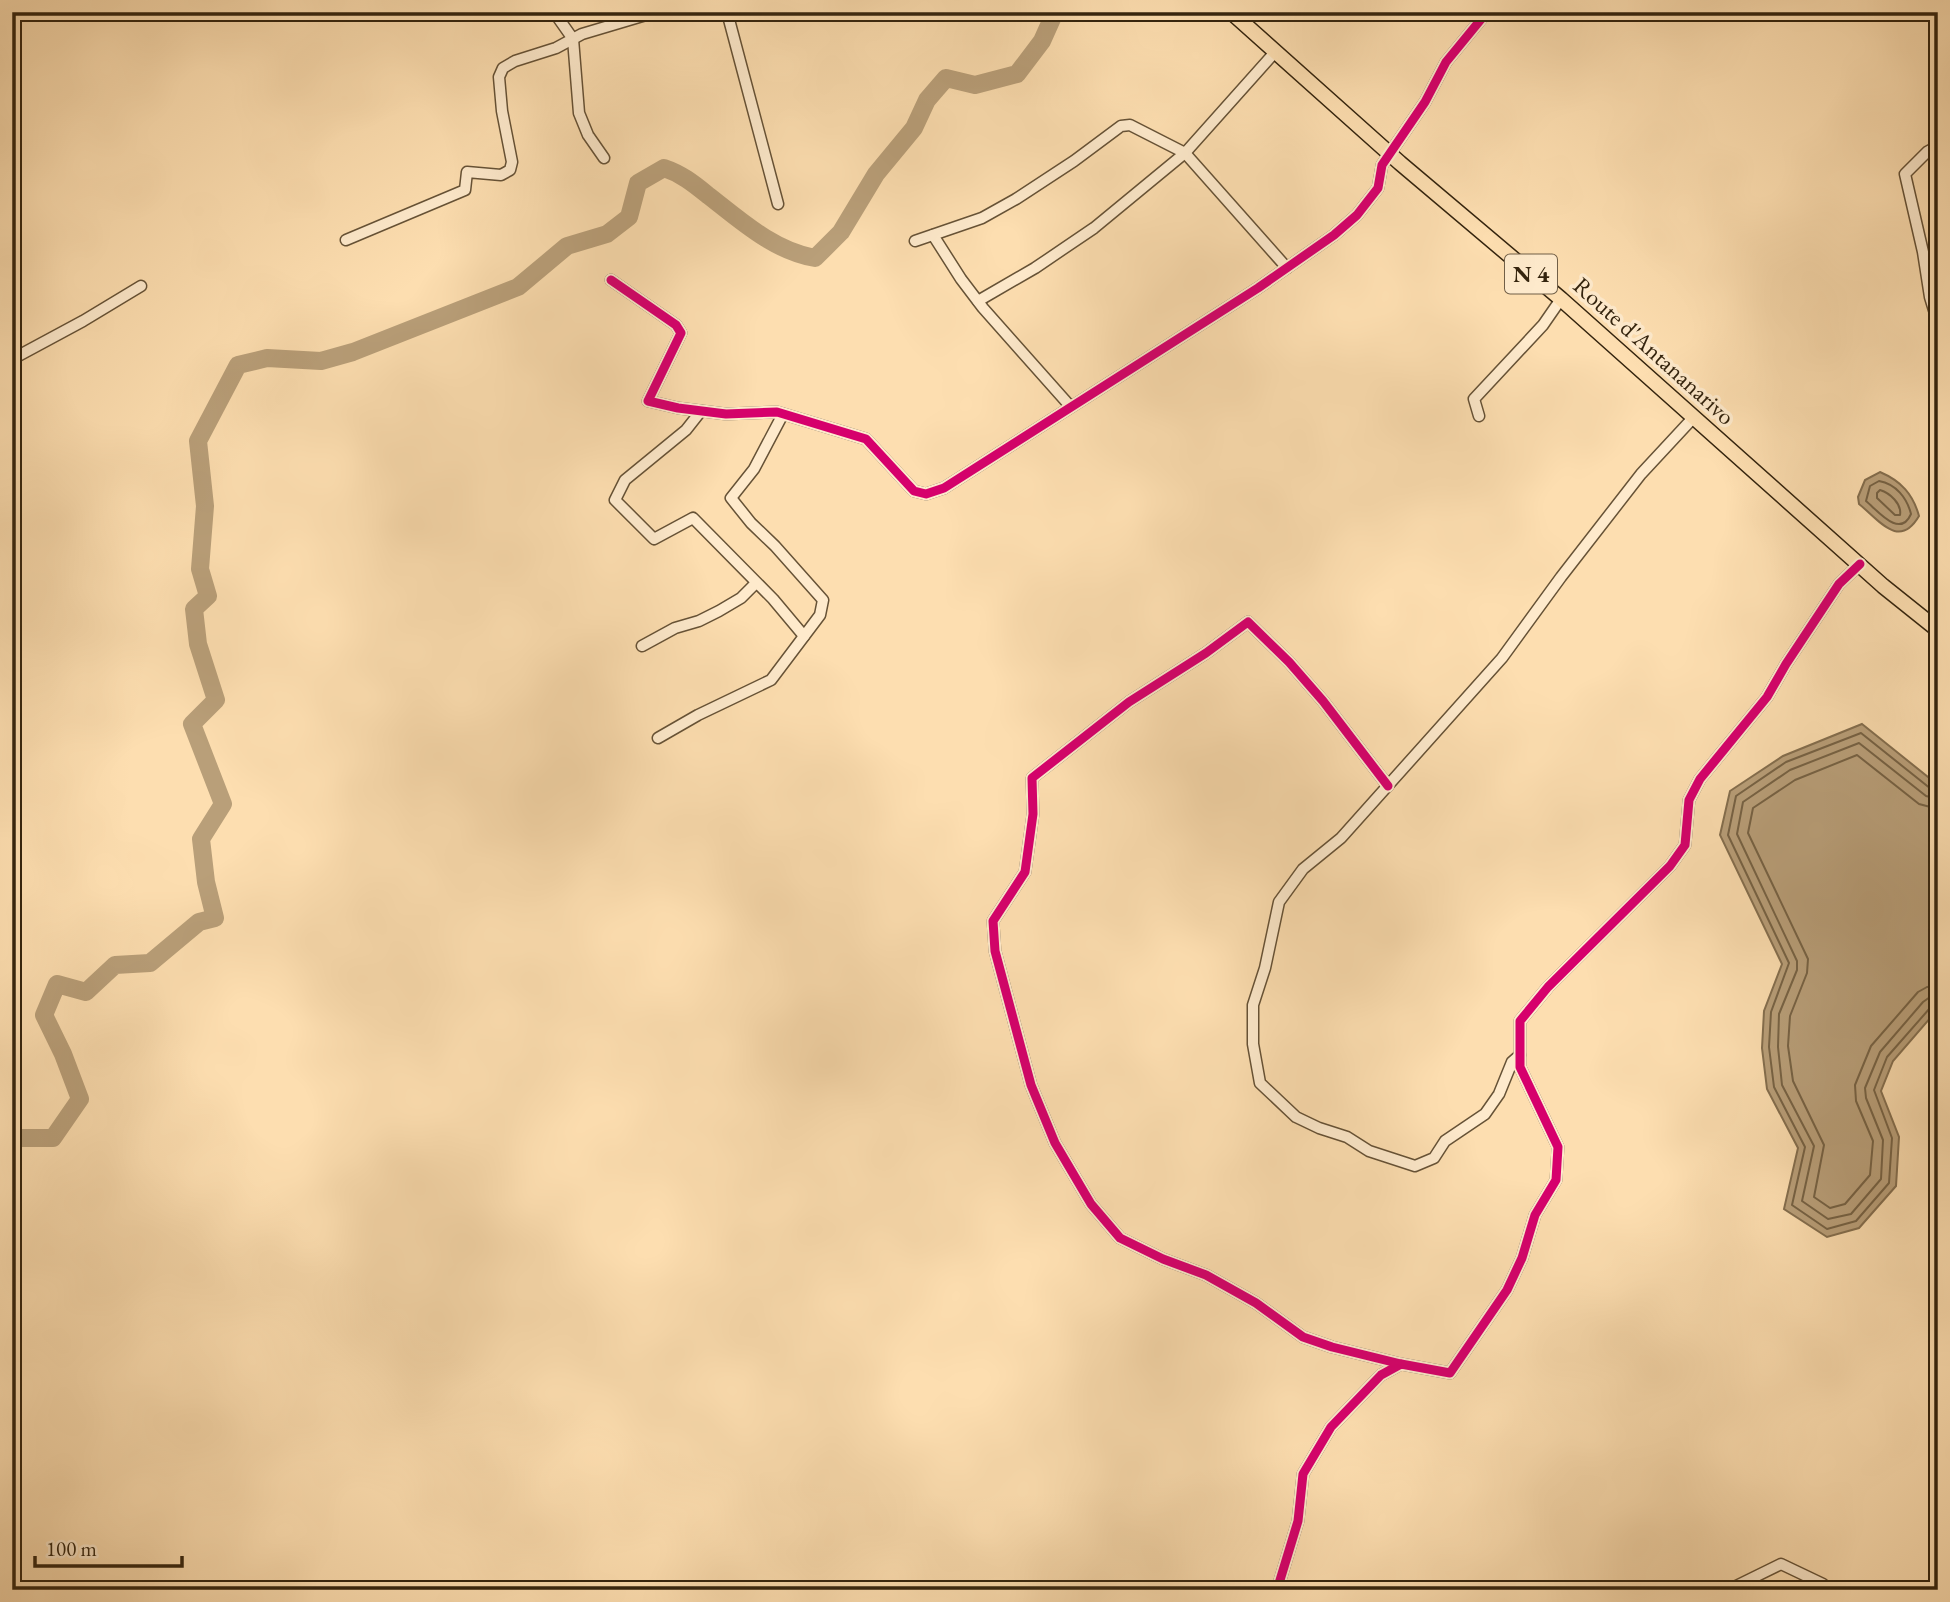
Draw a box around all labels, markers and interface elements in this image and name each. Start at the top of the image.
road number: N 4 [1505,255,1557,294]
street label: Route d'Antananarivo [1567,270,1742,431]
scale bar [35,1525,182,1569]
text: 100 m [46,1535,97,1562]

